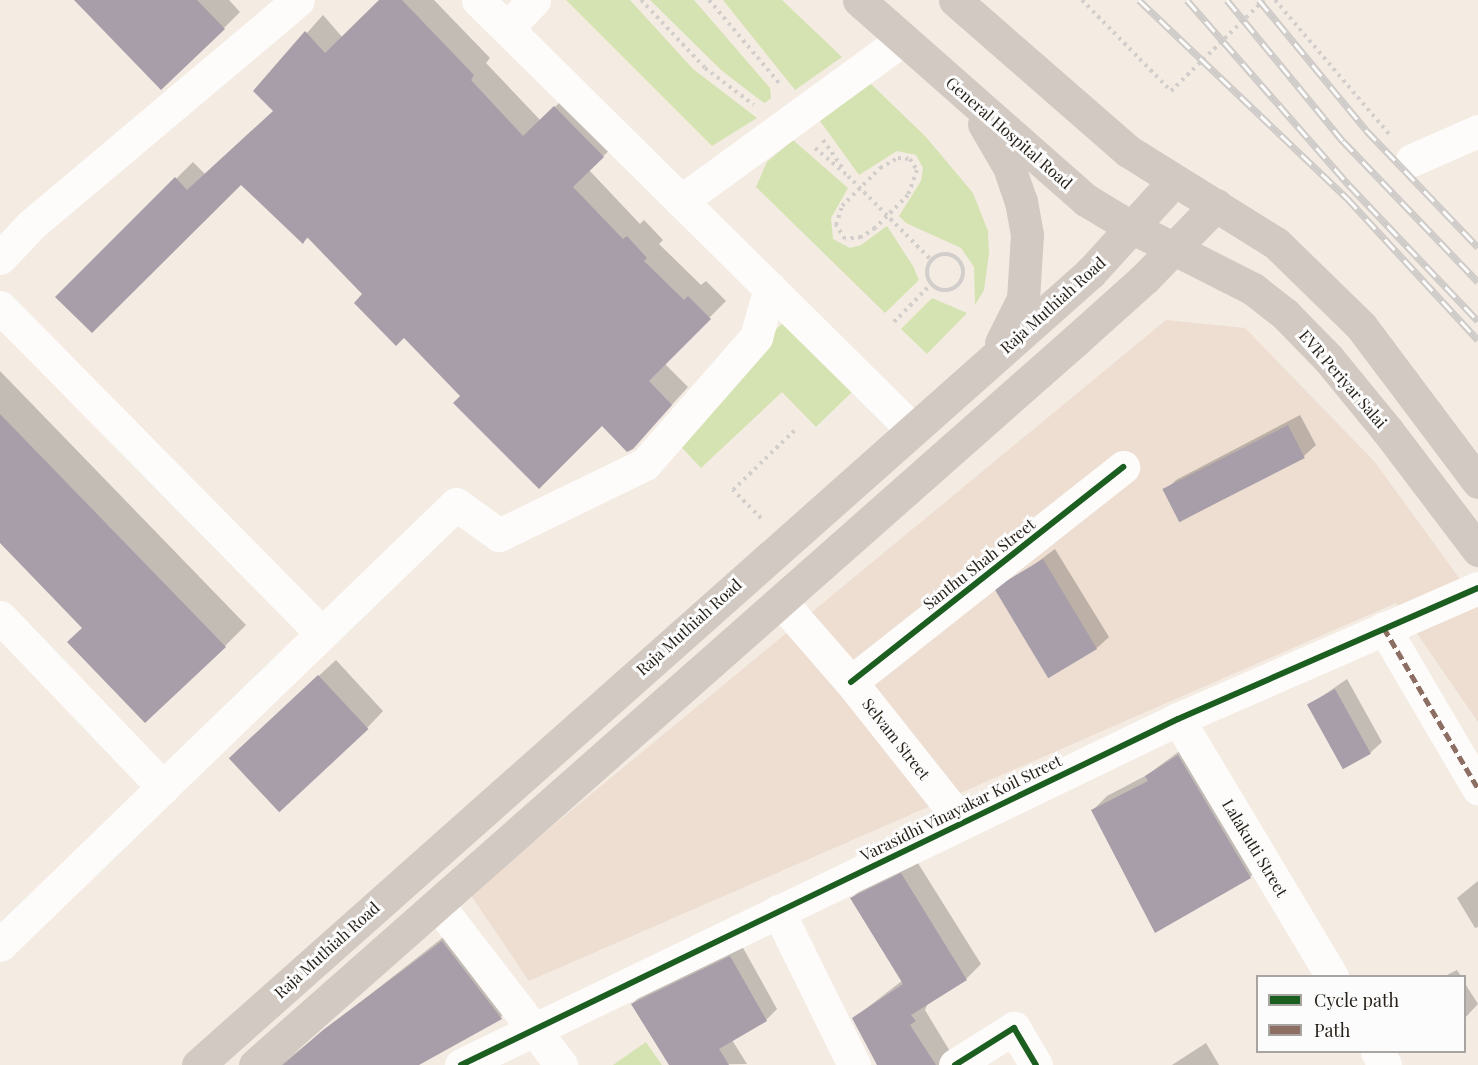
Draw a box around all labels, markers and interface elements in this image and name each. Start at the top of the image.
street label: General Hospital Road [942,73,1076,193]
street label: Raja Muthiah Road [996,253,1110,357]
street label: EVR Periyar Salai [1295,326,1391,432]
street label: Santhu Shah Street [919,514,1039,614]
street label: Raja Muthiah Road [632,575,746,679]
street label: Selvam Street [858,694,934,784]
street label: Varasidhi Vinayakar Koil Street [857,751,1065,865]
street label: Lalakutti Street [1218,796,1292,900]
street label: Raja Muthiah Road [270,898,384,1002]
legend [1256,975,1466,1053]
text: Cycle path [1314,988,1399,1012]
text: Path [1314,1018,1350,1042]

